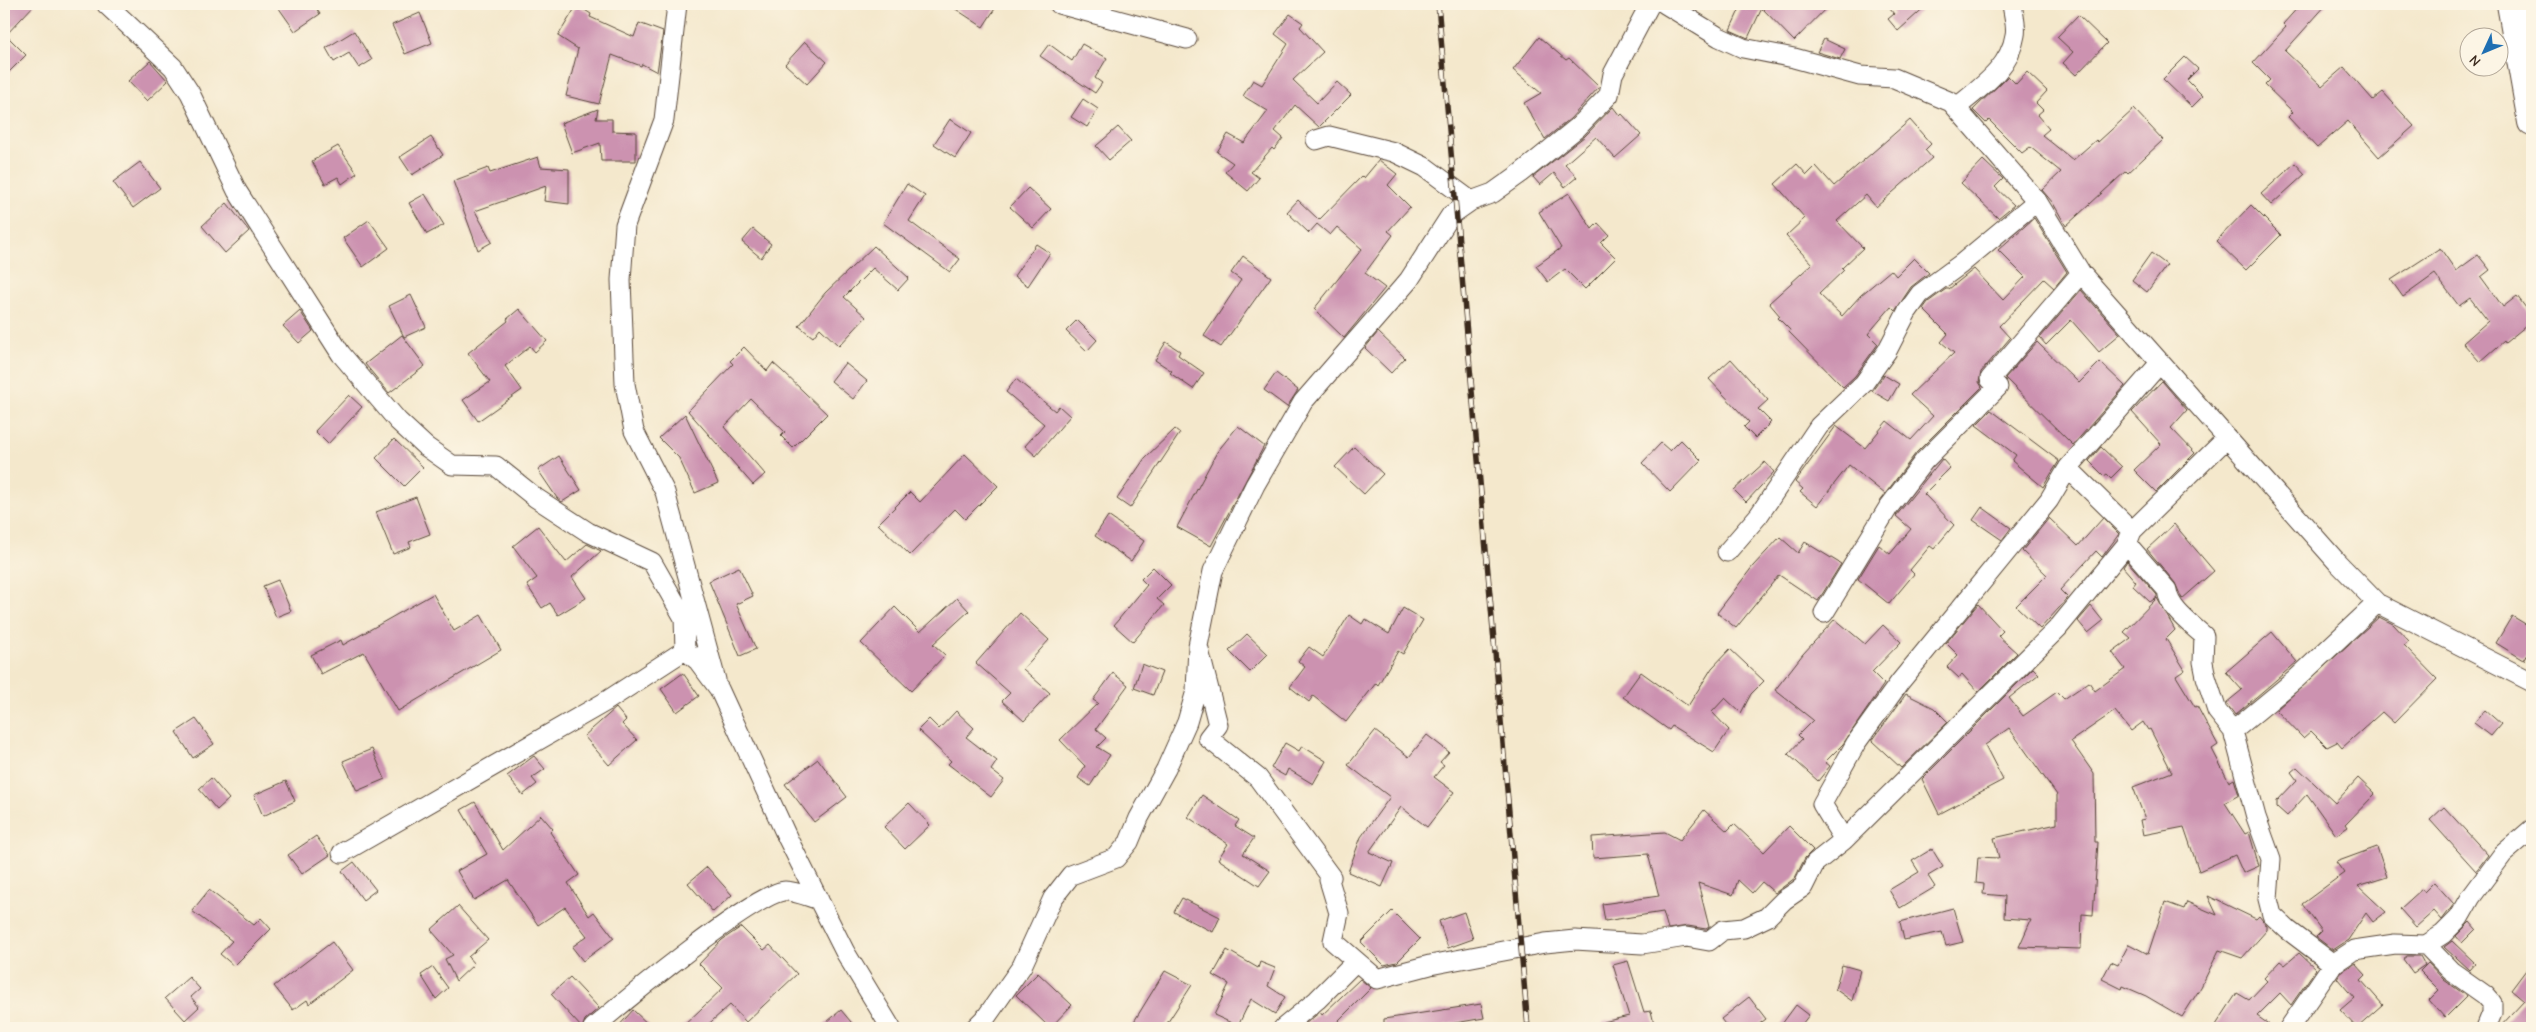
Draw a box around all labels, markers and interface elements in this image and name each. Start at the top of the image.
north arrow [2458,28,2508,78]
text: N [2466,51,2484,70]

